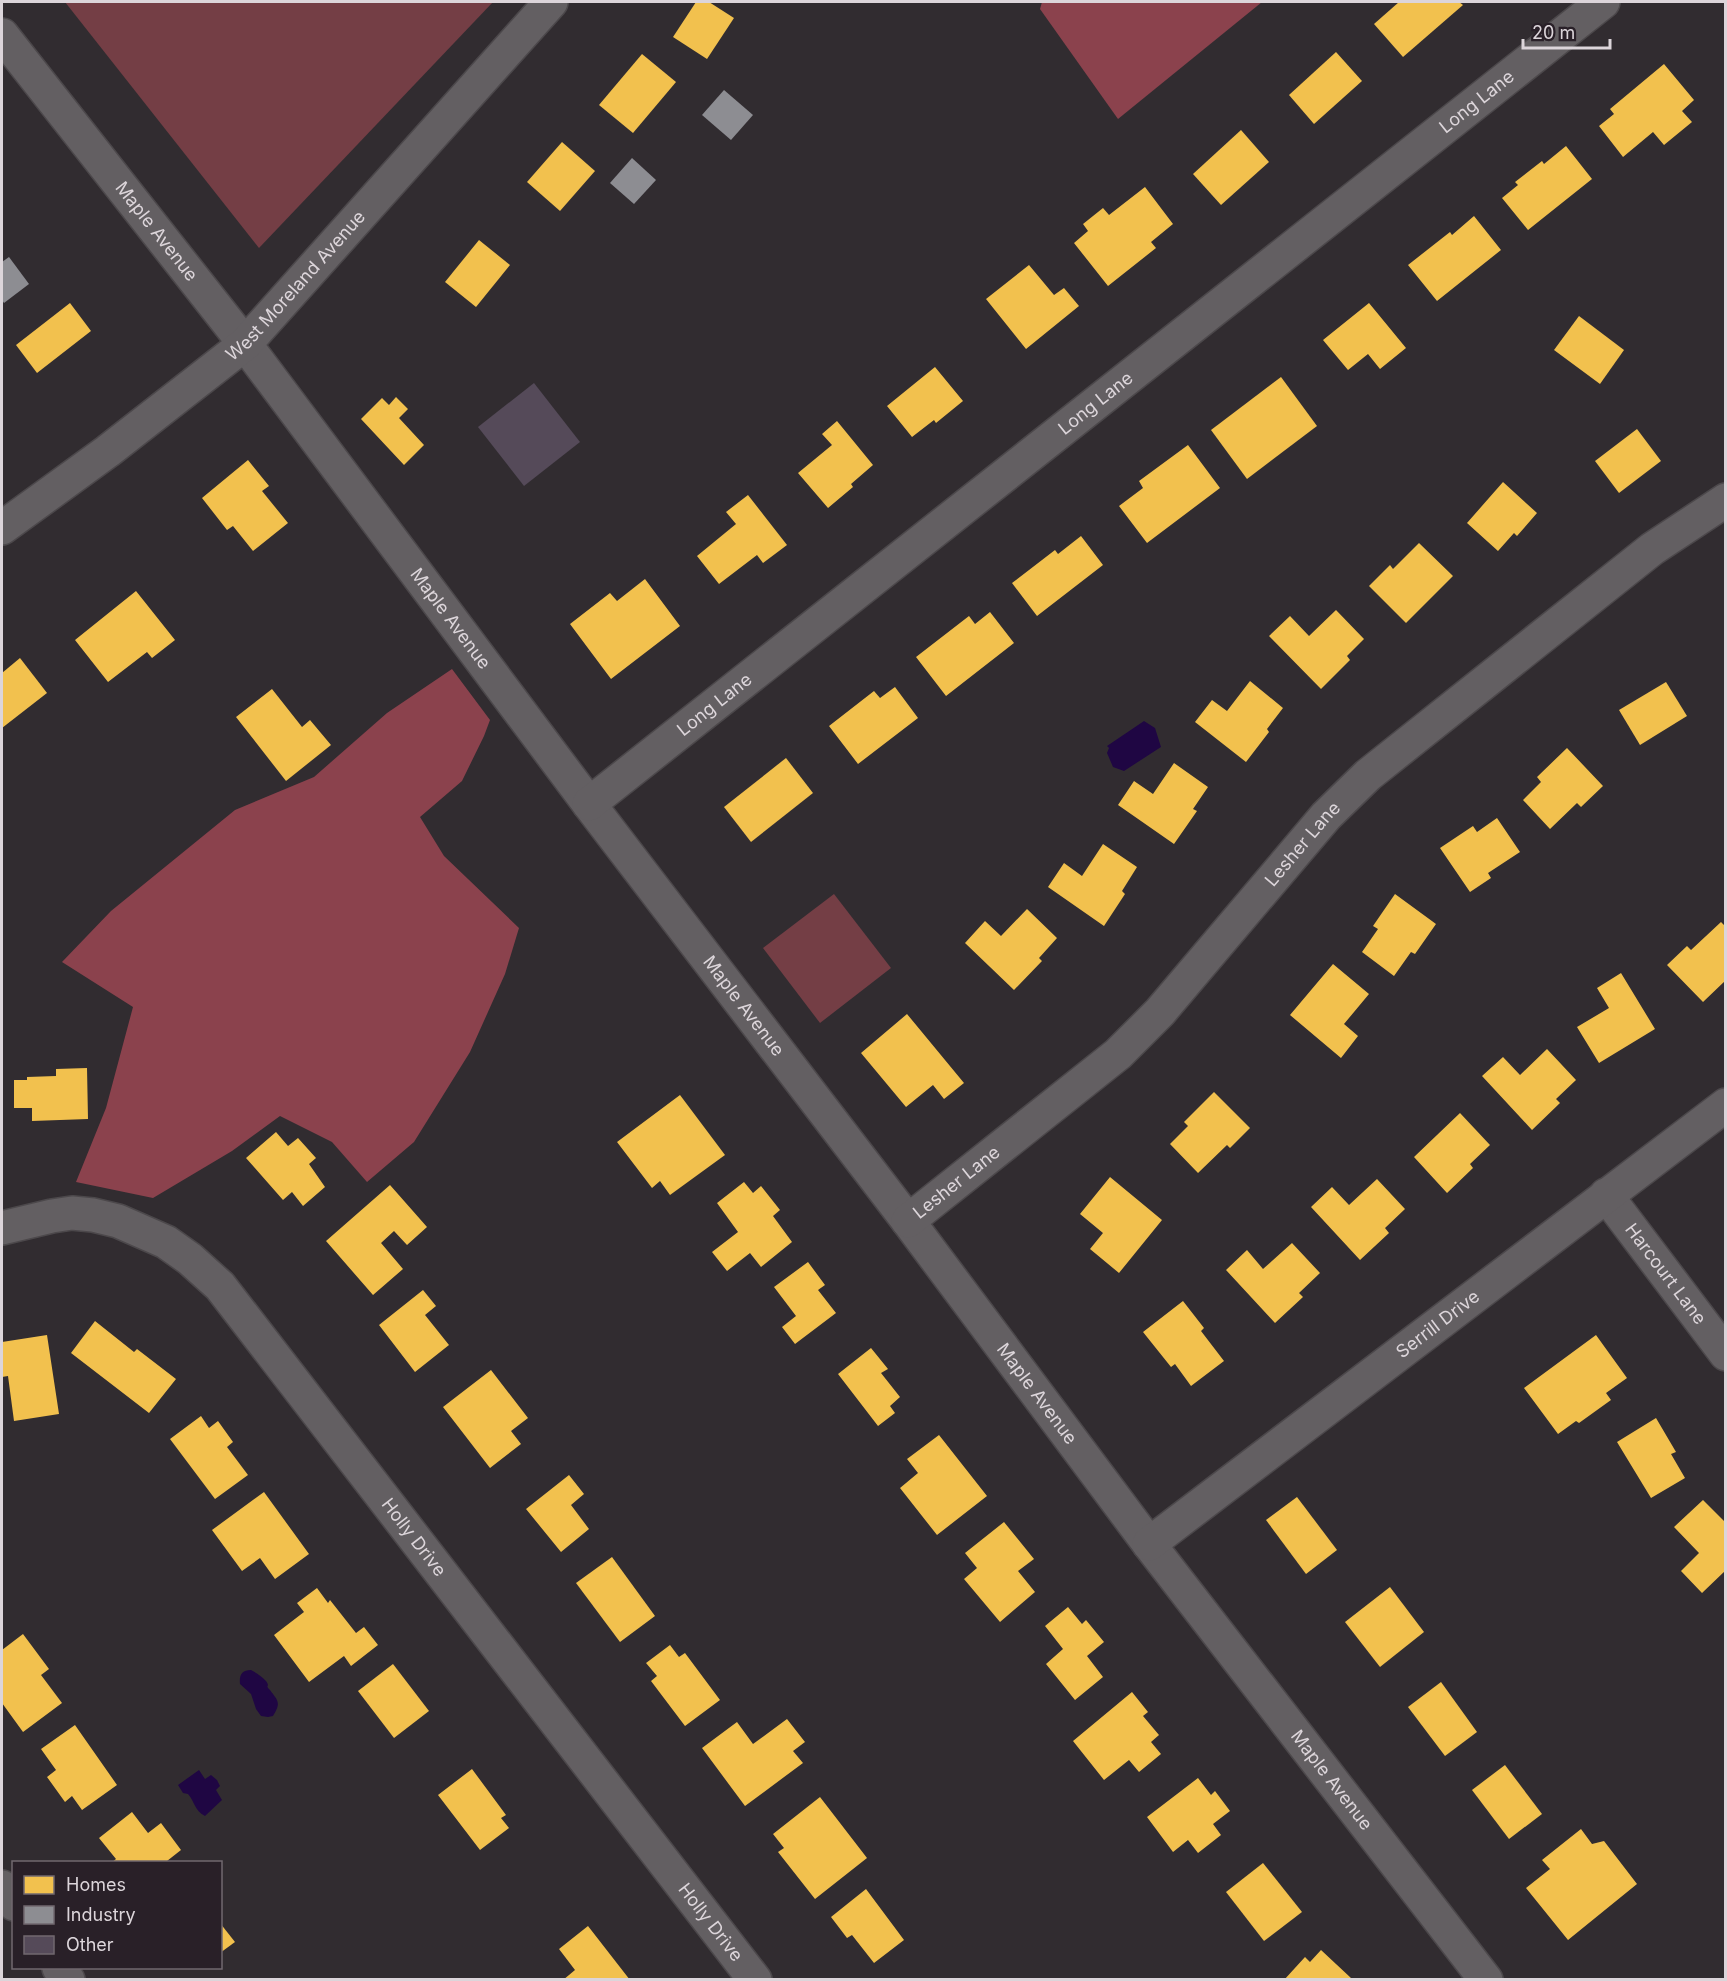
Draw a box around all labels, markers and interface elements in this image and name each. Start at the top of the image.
scale bar [1523,12,1610,50]
text: 20 m [1532,22,1575,43]
street label: Long Lane [1435,65,1518,137]
street label: Maple Avenue [111,177,202,285]
street label: West Moreland Avenue [222,206,369,365]
street label: Long Lane [1054,367,1137,439]
street label: Maple Avenue [406,564,495,673]
street label: Long Lane [673,668,756,740]
street label: Lesher Lane [1260,797,1344,890]
street label: Maple Avenue [699,952,789,1060]
street label: Lesher Lane [909,1141,1004,1223]
street label: Harcourt Lane [1621,1219,1711,1328]
street label: Serrill Drive [1392,1285,1483,1362]
street label: Maple Avenue [993,1339,1082,1448]
street label: Holly Drive [378,1494,451,1580]
street label: Maple Avenue [1287,1726,1377,1834]
legend [12,1861,222,1969]
text: Homes [66,1874,126,1895]
street label: Holly Drive [674,1879,748,1965]
text: Industry [66,1904,136,1925]
text: Other [66,1934,114,1955]

